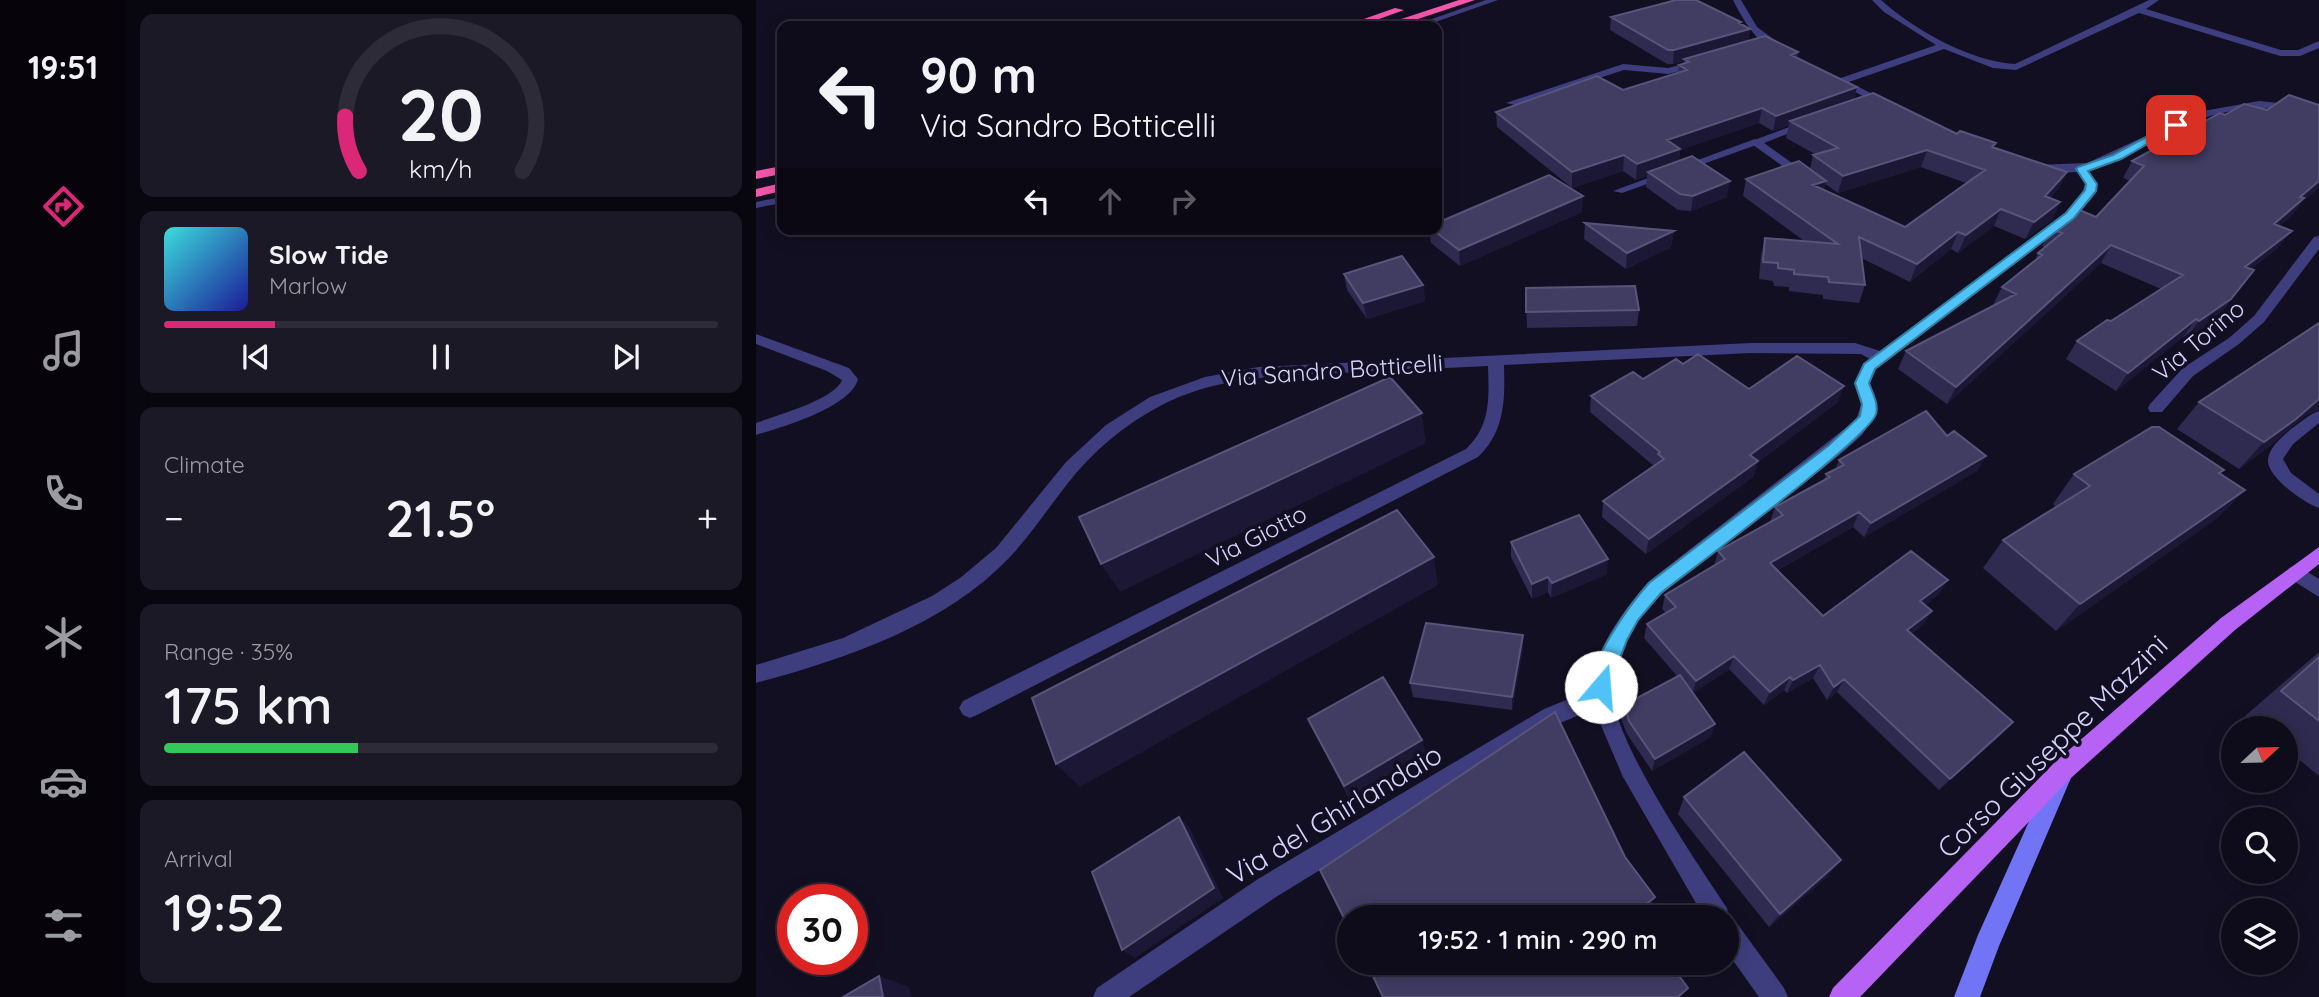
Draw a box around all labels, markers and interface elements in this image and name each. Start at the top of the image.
text: 90 m [920,44,1037,105]
text: 19:51 [28,47,98,87]
icon: left [805,49,896,140]
text: 20 [398,69,484,160]
pin [2146,95,2206,155]
text: Via Sandro Botticelli [920,105,1216,145]
icon: arrive [2157,106,2195,144]
text: km/h [409,153,473,184]
icon: directions [39,182,88,231]
icon: left [1018,182,1056,220]
icon: ahead [1091,182,1129,220]
icon: right [1164,182,1202,220]
text: Slow Tide [269,238,389,271]
text: Marlow [269,271,347,300]
street label: Via Torino [2146,293,2250,387]
icon: music [39,326,88,375]
icon: previous [237,338,275,376]
icon: pause [422,338,460,376]
icon: next [607,338,645,376]
street label: Via Sandro Botticelli [1220,347,1444,393]
text: Climate [164,450,245,479]
icon: phone [39,469,88,518]
text: 21.5° [385,485,495,550]
text: − [164,494,184,542]
text: + [697,494,718,542]
street label: Via Giotto [1201,498,1311,574]
icon: climate [39,613,88,662]
street label: Corso Giuseppe Mazzini [1930,627,2174,865]
text: Range · 35% [164,637,293,666]
position arrow [1564,650,1638,724]
text: 175 km [164,672,333,737]
north arrow [2221,716,2298,793]
map controls [2221,716,2298,975]
street label: Via del Ghirlandaio [1220,736,1448,892]
icon: car [39,757,88,806]
button: search [2221,807,2298,884]
text: Arrival [164,844,233,873]
text: 19:52 [164,879,285,944]
speed limit sign: 30 [777,884,868,975]
button: layers [2221,898,2298,975]
icon: filters [39,901,88,950]
text: 19:52 · 1 min · 290 m [1418,923,1658,956]

